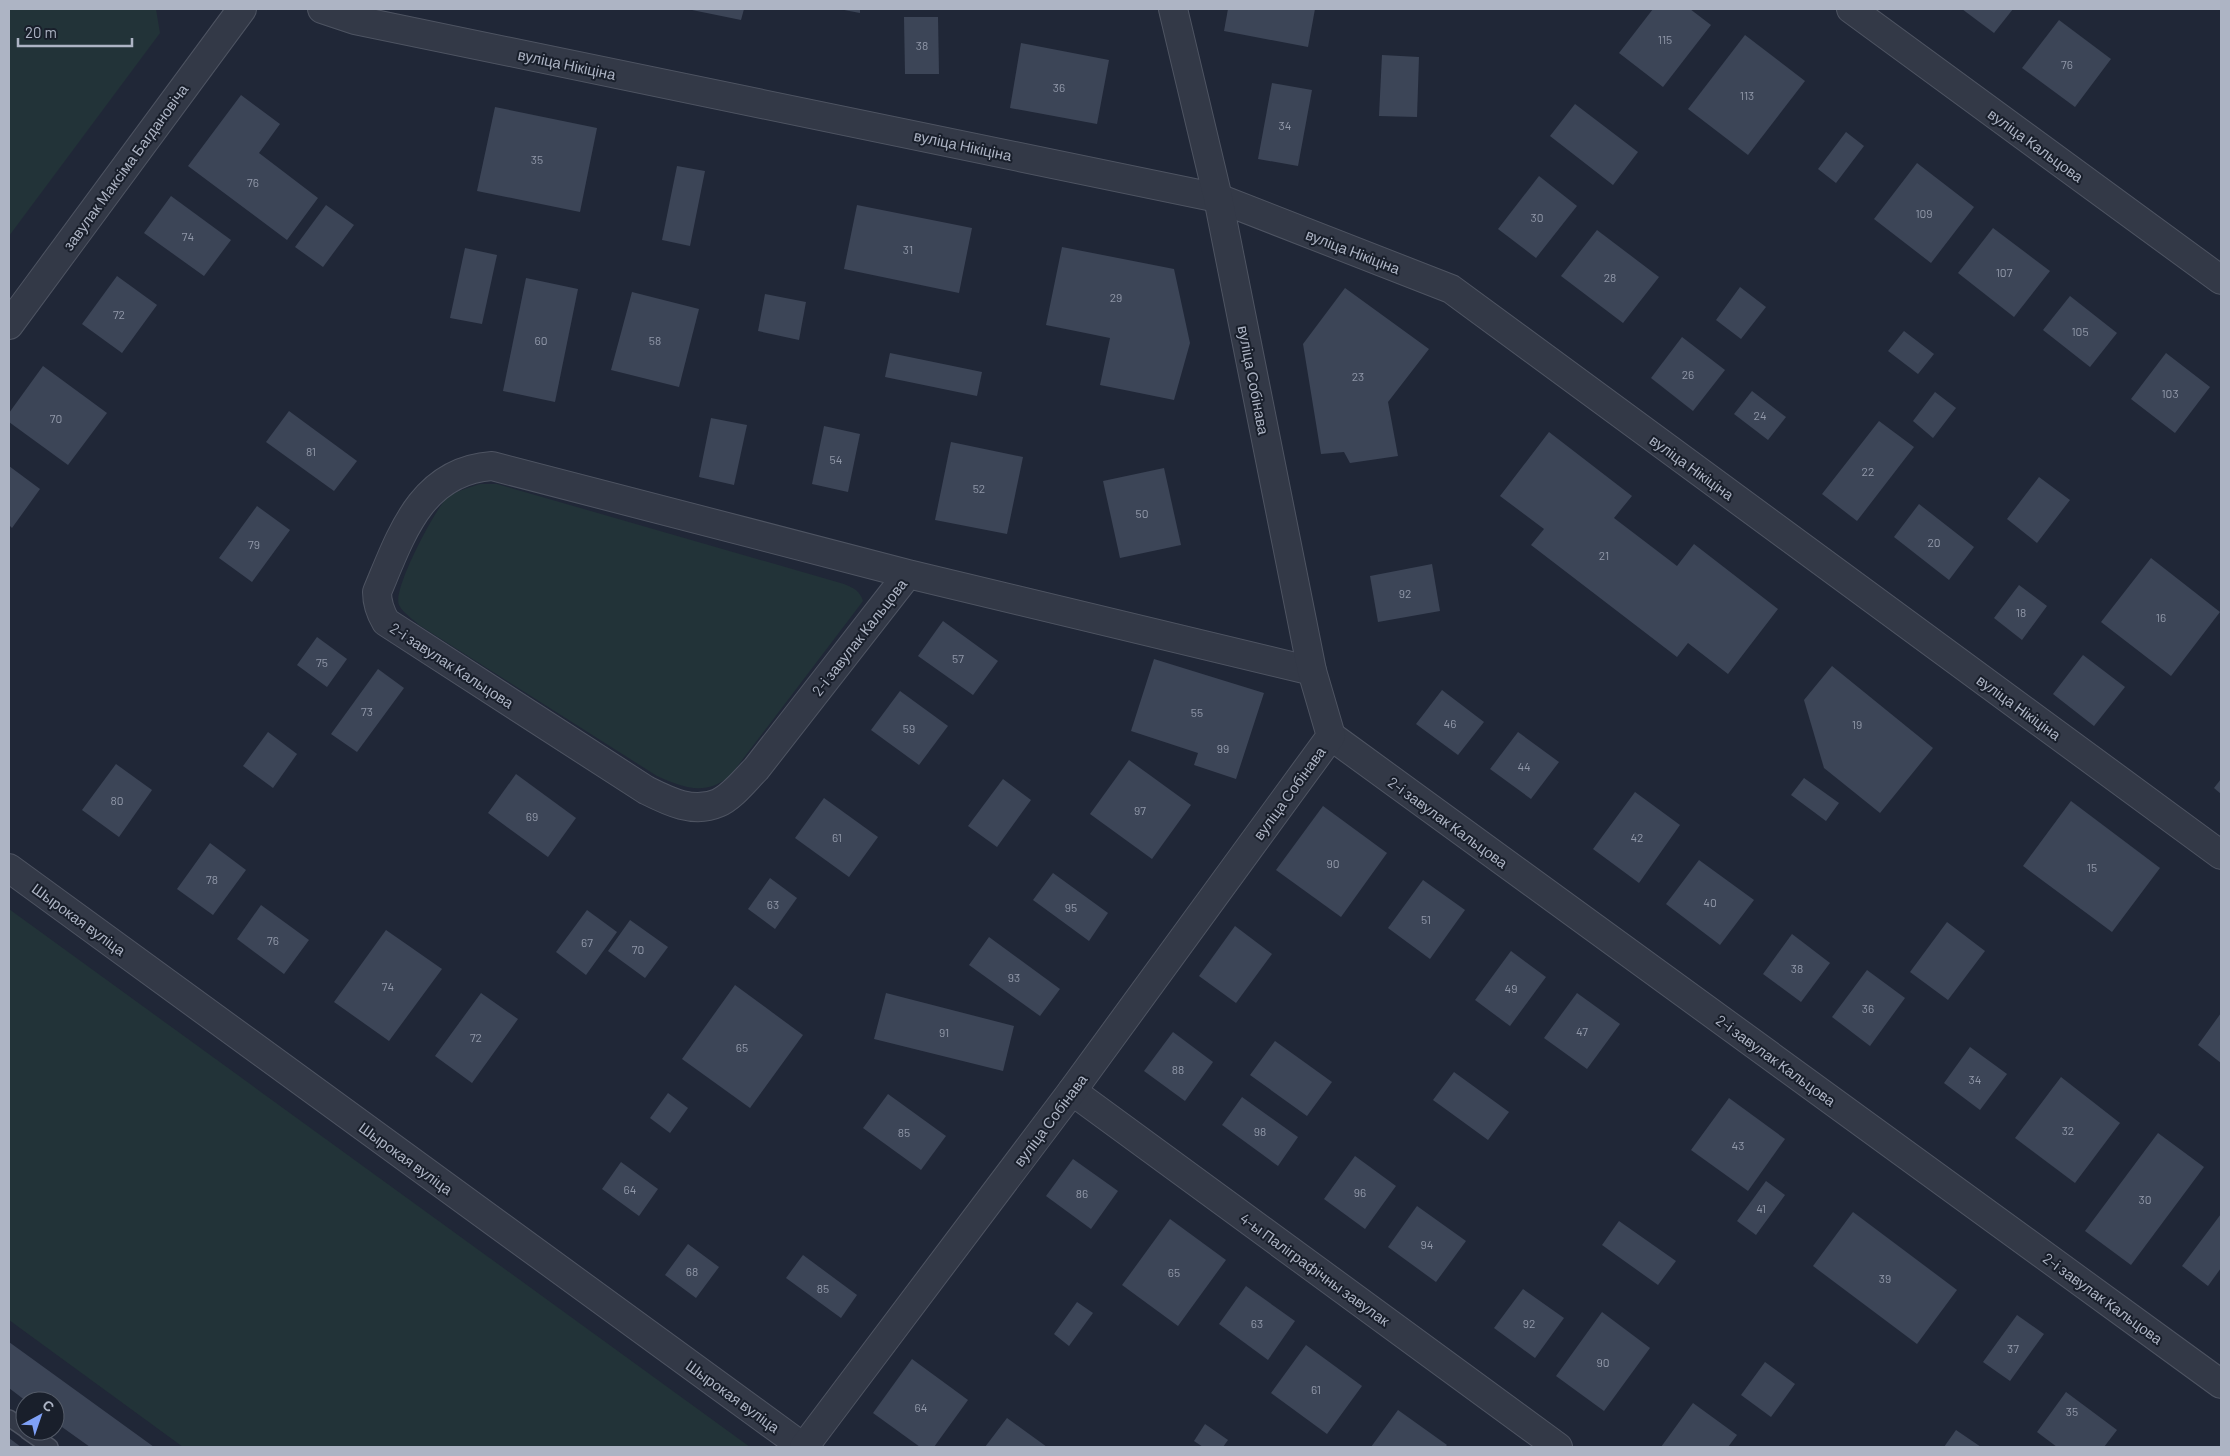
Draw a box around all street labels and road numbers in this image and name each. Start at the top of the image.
street label: вуліца Нікіціна [516,45,618,83]
street label: завулак Максіма Багдановіча [59,80,192,254]
street label: вуліца Кальцова [1985,104,2088,186]
street label: вуліца Нікіціна [912,126,1014,164]
street label: вуліца Нікіціна [1303,225,1403,277]
street label: вуліца Собінава [1235,324,1274,437]
street label: вуліца Нікіціна [1646,430,1738,504]
street label: 2-і завулак Кальцова [808,574,911,699]
street label: 2-і завулак Кальцова [387,618,518,712]
street label: вуліца Нікіціна [1973,670,2065,744]
street label: вуліца Собінава [1249,742,1329,843]
street label: 2-і завулак Кальцова [1385,773,1512,872]
street label: Шырокая вуліца [29,879,130,959]
street label: 2-і завулак Кальцова [1713,1011,1840,1110]
street label: вуліца Собінава [1010,1070,1091,1170]
street label: Шырокая вуліца [356,1118,457,1198]
street label: 4-ы Паліграфічны завулак [1237,1209,1394,1330]
street label: 2-і завулак Кальцова [2040,1249,2167,1348]
street label: Шырокая вуліца [683,1356,784,1436]

